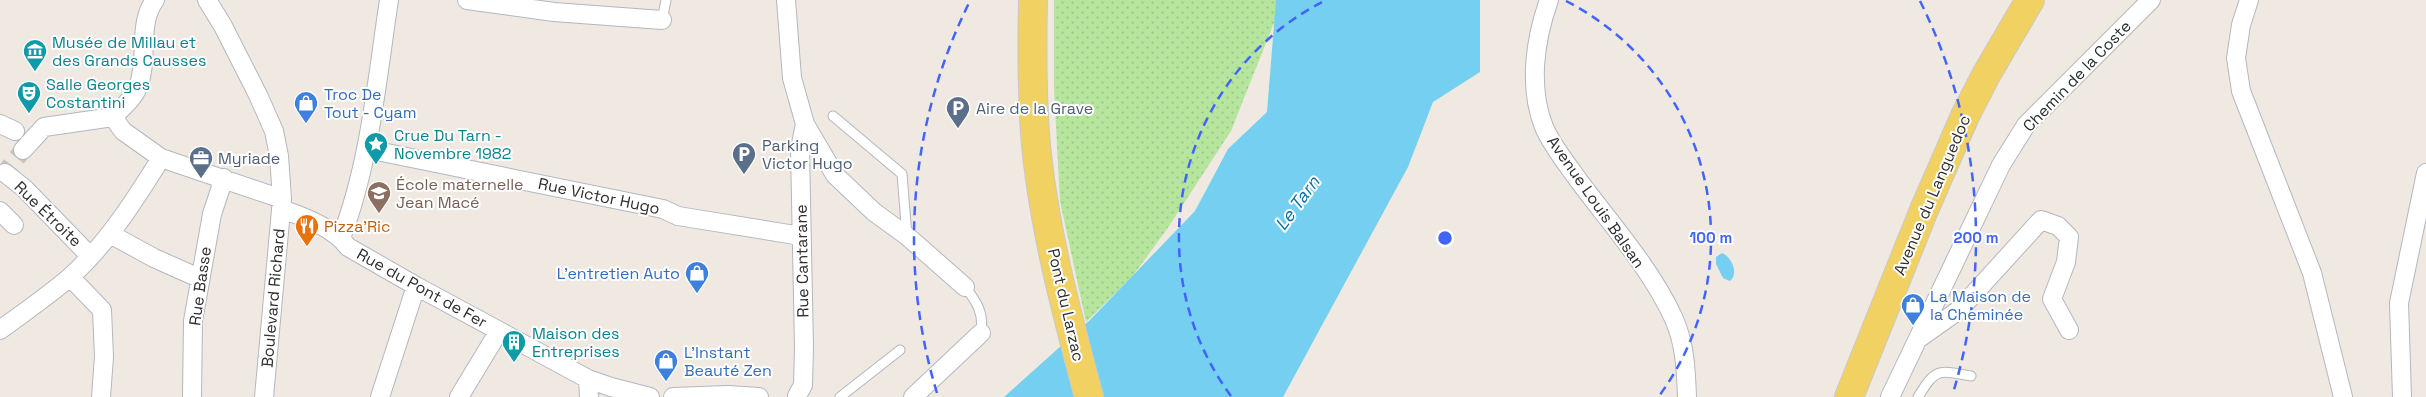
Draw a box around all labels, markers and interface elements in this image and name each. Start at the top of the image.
street label: Chemin de la Coste [2018,16,2136,136]
place label: Musée de Millau et des Grands Causses [52,32,206,71]
museum icon: Musée de Millau et des Grands Causses [22,38,48,72]
place label: Salle Georges Costantini [46,74,150,113]
theatre icon: Salle Georges Costantini [16,80,42,114]
place label: Troc De Tout - Cyam [324,84,416,123]
shop icon: Troc De Tout - Cyam [293,90,319,124]
parking icon: Aire de la Grave [945,95,971,129]
place label: Aire de la Grave [976,98,1093,119]
street label: Avenue du Languedoc [1889,112,1975,278]
place label: Crue Du Tarn - Novembre 1982 [394,125,511,164]
place icon: Crue Du Tarn - Novembre 1982 [363,131,389,165]
street label: Avenue Louis Balsan [1543,132,1649,272]
place label: Parking Victor Hugo [762,135,853,174]
parking icon: Parking Victor Hugo [731,141,757,175]
office icon: Myriade [188,145,214,179]
place label: Myriade [218,148,280,169]
water label: Le Tarn [1270,170,1325,235]
street label: Rue Victor Hugo [536,173,662,219]
place label: École maternelle Jean Macé [396,174,524,213]
street label: Rue Étroite [10,177,86,251]
school or university icon: École maternelle Jean Macé [366,180,392,214]
street label: Rue Cantarane [791,204,813,318]
restaurant icon: Pizza'Ric [294,213,320,247]
place label: Pizza'Ric [324,216,391,237]
street label: Boulevard Richard [256,227,290,369]
text: 100 m [1690,228,1732,247]
text: 200 m [1954,228,1998,247]
centre of rings [1436,229,1454,247]
street label: Rue du Pont de Fer [353,243,491,333]
street label: Rue Basse [184,245,216,327]
street label: Pont du Larzac [1043,246,1089,364]
shop icon: L'entretien Auto [684,260,710,294]
place label: L'entretien Auto [557,263,680,284]
place label: La Maison de la Cheminée [1930,286,2031,325]
shop icon: La Maison de la Cheminée [1900,292,1926,326]
place label: Maison des Entreprises [532,323,620,362]
building icon: Maison des Entreprises [501,329,527,363]
place label: L'Instant Beauté Zen [684,342,772,381]
shop icon: L'Instant Beauté Zen [653,348,679,382]

